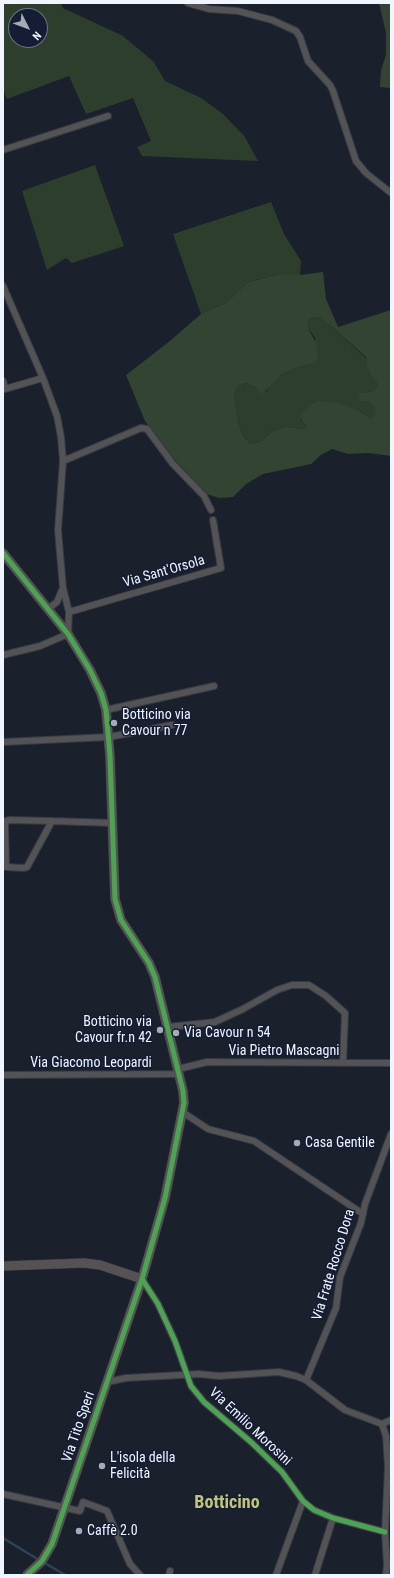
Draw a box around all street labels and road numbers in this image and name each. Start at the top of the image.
street label: Via Sant'Orsola [121,552,207,592]
street label: Via Pietro Mascagni [229,1043,339,1059]
street label: Via Giacomo Leopardi [30,1055,152,1071]
street label: Via Frate Rocco Dora [309,1207,359,1323]
street label: Via Emilio Morosini [205,1384,295,1470]
street label: Via Tito Speri [59,1389,99,1465]

